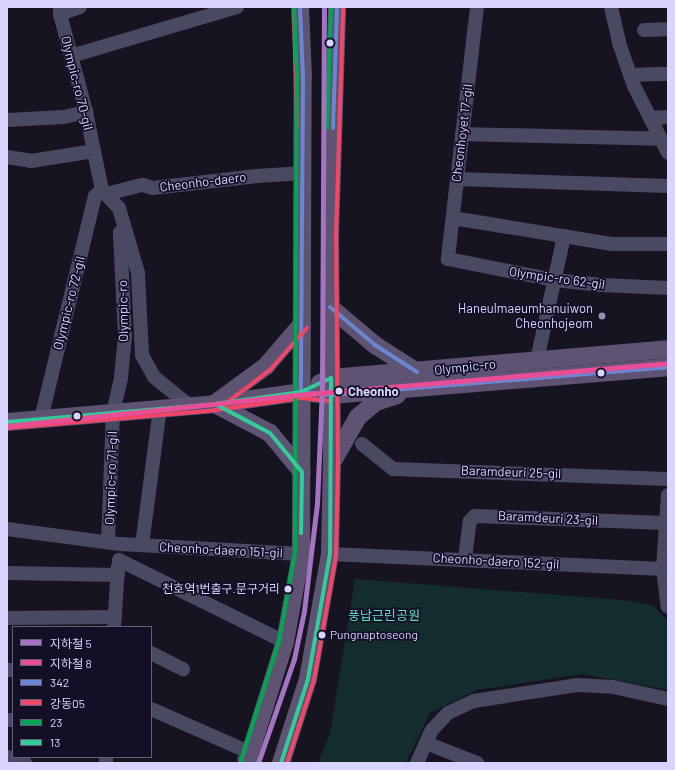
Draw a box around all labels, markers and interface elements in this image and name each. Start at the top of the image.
street label: Olympic-ro 70-gil [58,34,96,132]
unlabelled marker [325,38,335,48]
street label: Cheonhoyet 17-gil [448,83,476,183]
street label: Cheonho-daero [159,169,247,195]
street label: Olympic-ro 72-gil [50,255,88,351]
street label: Olympic-ro 62-gil [508,264,606,292]
street label: Olympic-ro [115,280,131,342]
place label: Haneulmaeumhanuiwon Cheonhojeom [458,301,593,332]
marker: Haneulmaeumhanuiwon Cheonhojeom [596,310,608,322]
street label: Olympic-ro [433,356,497,378]
unlabelled marker [596,368,606,378]
place label: Cheonho [348,383,399,399]
marker: Cheonho [332,384,346,398]
unlabelled marker [72,411,82,421]
street label: Olympic-ro 71-gil [102,431,120,525]
street label: Baramdeuri 25-gil [461,462,561,482]
street label: Baramdeuri 23-gil [497,508,599,528]
street label: Cheonho-daero 151-gil [159,539,283,561]
street label: Cheonho-daero 152-gil [432,550,560,572]
place label: 천호역1번출구.문구거리 [162,582,280,596]
marker: 천호역1번출구.문구거리 [283,584,293,594]
park label: 풍납근린공원 [348,607,420,623]
legend [12,626,152,758]
place label: Pungnaptoseong [330,628,418,642]
marker: Pungnaptoseong [317,630,327,640]
text: 지하철 5 [50,636,92,650]
text: 지하철 8 [50,656,92,670]
text: 342 [50,675,69,689]
text: 강동05 [50,696,85,710]
text: 23 [50,715,63,729]
text: 13 [50,735,60,749]

